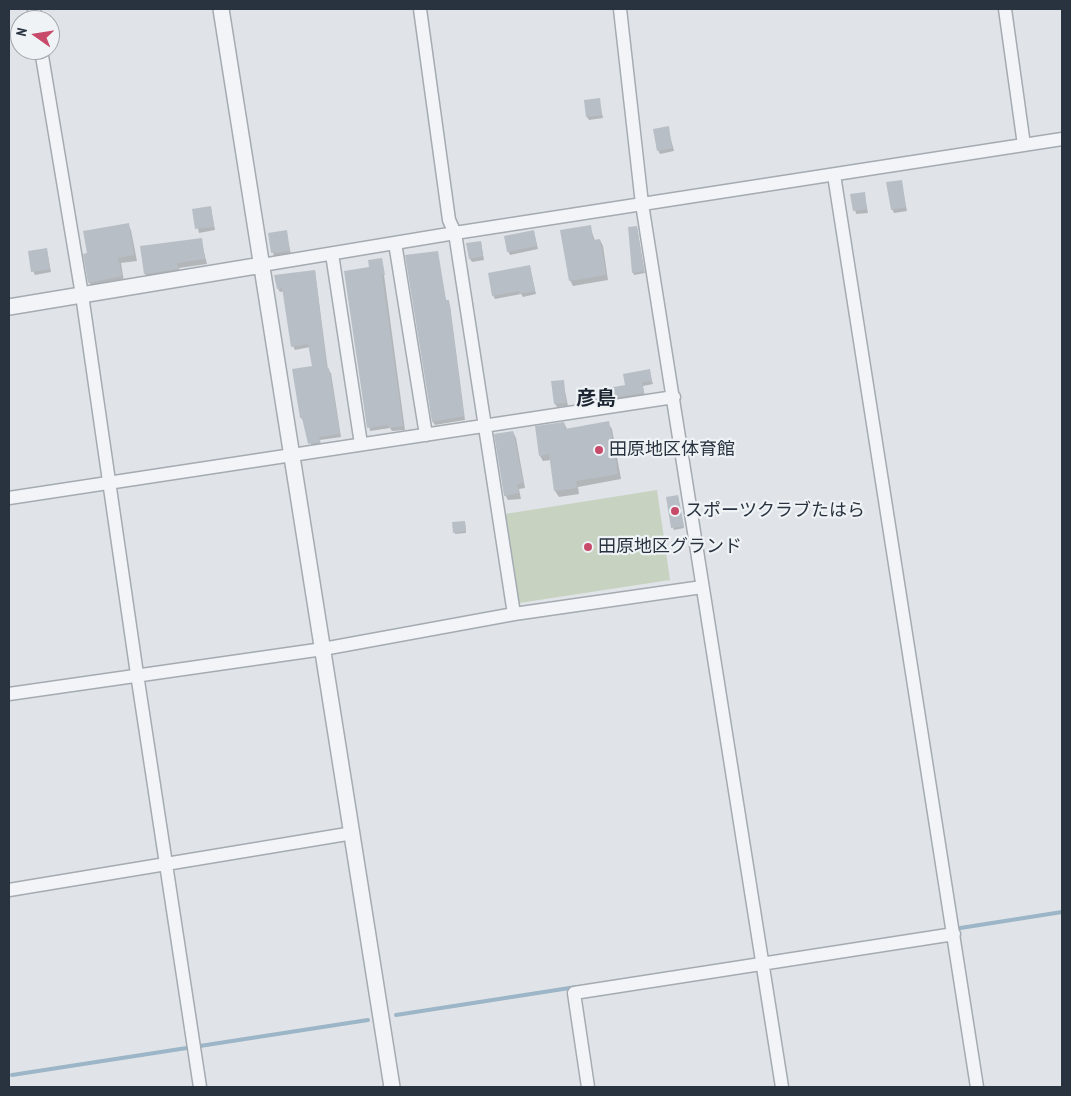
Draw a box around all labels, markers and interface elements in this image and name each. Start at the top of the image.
north arrow [10,10,60,60]
text: N [12,26,31,38]
district label: 彦島 [576,387,616,411]
place label: 田原地区体育館 [609,439,735,461]
marker: 田原地区体育館 [593,444,605,456]
place label: スポーツクラブたはら [685,500,865,522]
marker: スポーツクラブたはら [669,505,681,517]
place label: 田原地区グランド [598,536,742,558]
marker: 田原地区グランド [582,541,594,553]

